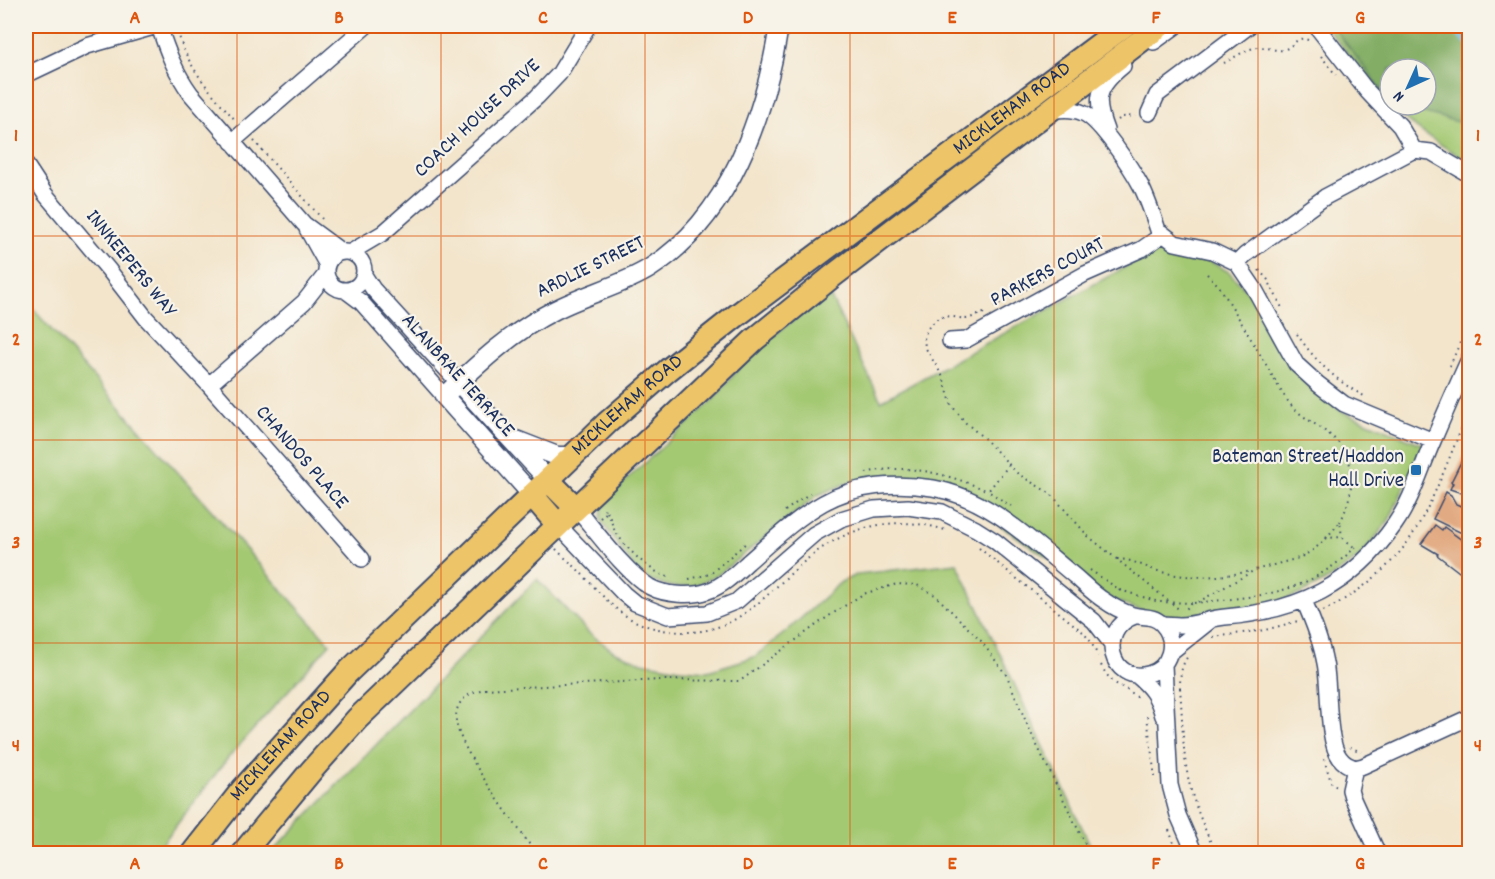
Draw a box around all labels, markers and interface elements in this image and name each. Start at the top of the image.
text: A [130,5,141,33]
text: B [334,5,344,33]
text: C [538,5,548,33]
text: D [743,5,754,33]
text: E [947,5,957,33]
text: F [1152,5,1162,33]
text: G [1355,5,1365,33]
street label: COACH HOUSE DRIVE [408,52,548,186]
street label: MICKLEHAM ROAD [947,55,1078,164]
north arrow [1378,57,1438,117]
text: N [1388,85,1410,107]
text: 1 [14,123,18,151]
text: 1 [1476,123,1480,151]
street label: INNKEEPERS WAY [77,204,184,325]
street label: ARDLIE STREET [532,229,651,307]
street label: PARKERS COURT [985,230,1111,316]
street label: ALANBRAE TERRACE [393,307,521,445]
text: 2 [12,327,20,355]
text: 2 [1474,327,1482,355]
street label: MICKLEHAM ROAD [565,348,690,464]
street label: CHANDOS PLACE [247,399,355,517]
place label: Bateman Street/Haddon Hall Drive [1212,443,1404,497]
marker: Bateman Street/Haddon Hall Drive [1409,463,1423,477]
text: 3 [12,530,20,558]
text: 3 [1474,530,1482,558]
street label: MICKLEHAM ROAD [223,684,340,809]
text: 4 [12,733,20,761]
text: 4 [1474,733,1482,761]
text: A [130,851,141,879]
text: B [334,851,344,879]
text: C [538,851,548,879]
text: D [743,851,754,879]
text: E [947,851,957,879]
text: F [1152,851,1162,879]
text: G [1355,851,1365,879]

